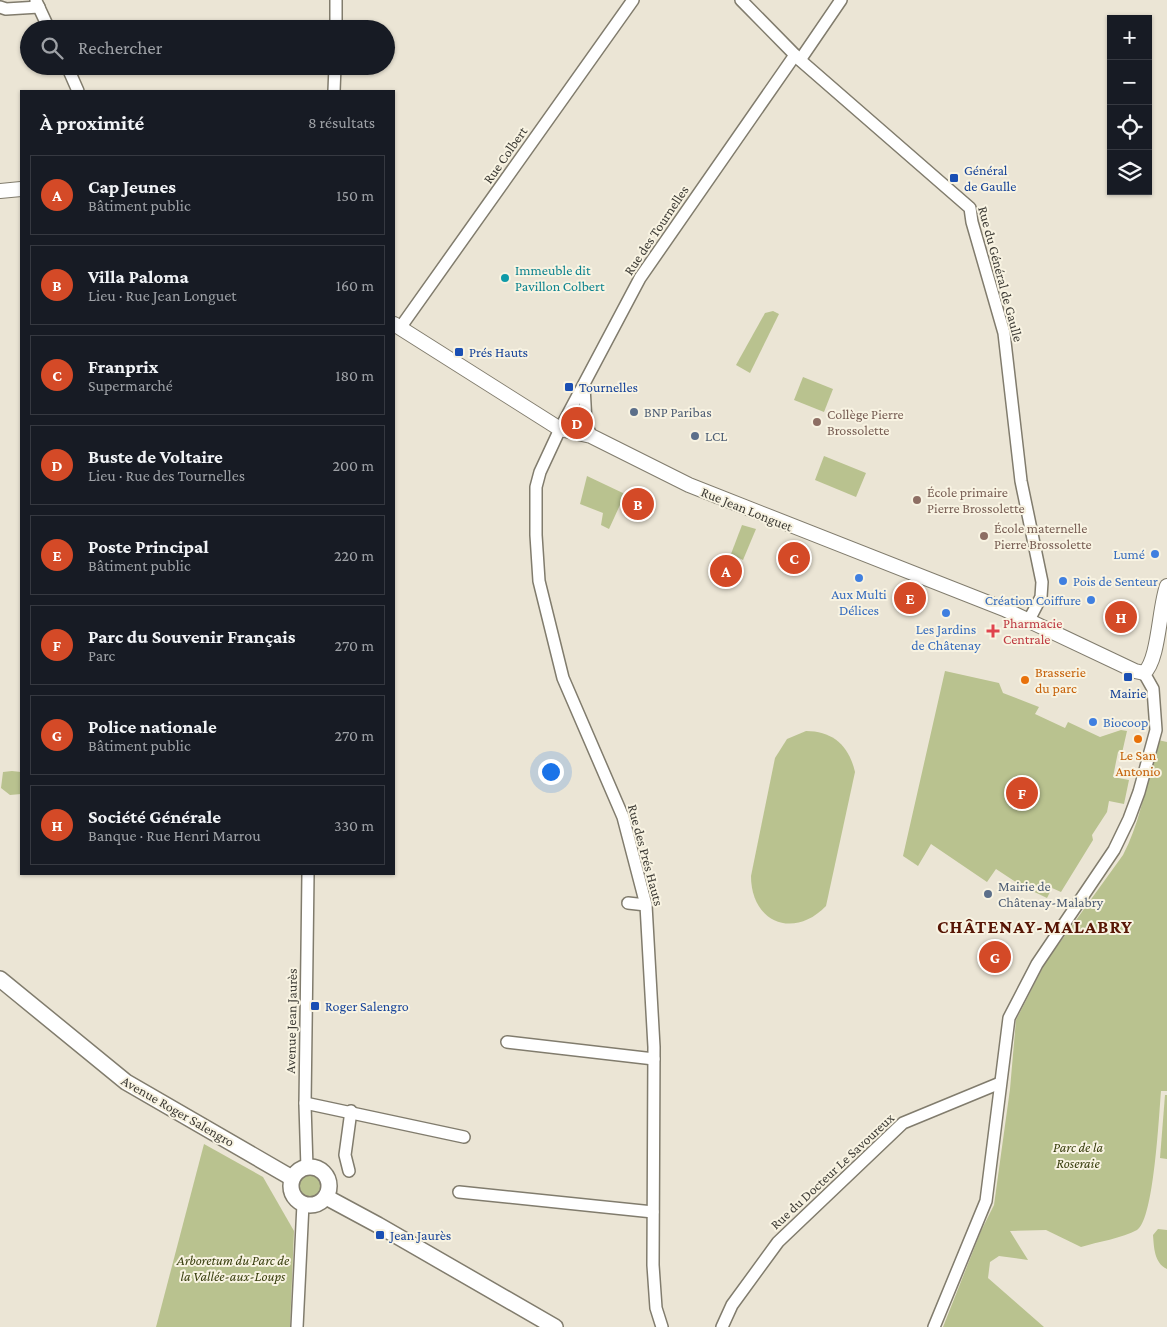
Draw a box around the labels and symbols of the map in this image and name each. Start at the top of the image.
street label: Rue Colbert [480,123,531,186]
place label: Général de Gaulle [964,162,1016,194]
marker: Général de Gaulle [948,172,960,184]
street label: Rue des Tournelles [620,182,692,278]
street label: Rue du Général de Gaulle [975,204,1027,344]
place label: Immeuble dit Pavillon Colbert [515,262,605,294]
marker: Immeuble dit Pavillon Colbert [499,272,511,284]
place label: Prés Hauts [469,344,528,360]
marker: Prés Hauts [453,346,465,358]
place label: Tournelles [579,379,638,395]
marker: Tournelles [563,381,575,393]
pin: D [561,404,593,442]
place label: BNP Paribas [644,404,712,420]
marker: BNP Paribas [628,406,640,418]
place label: Collège Pierre Brossolette [827,406,904,438]
marker: Collège Pierre Brossolette [811,416,823,428]
place label: LCL [705,428,727,444]
marker: LCL [689,430,701,442]
street label: Rue Jean Longuet [699,483,795,535]
place label: École primaire Pierre Brossolette [927,484,1025,516]
pin: B [622,485,654,523]
marker: École primaire Pierre Brossolette [911,494,923,506]
place label: École maternelle Pierre Brossolette [994,520,1092,552]
marker: École maternelle Pierre Brossolette [978,530,990,542]
pin: C [778,539,810,577]
place label: Lumé [1113,546,1145,562]
marker: Lumé [1149,548,1161,560]
pin: A [710,552,742,590]
marker: Aux Multi Délices [853,572,865,584]
place label: Pois de Senteur [1073,573,1158,589]
marker: Pois de Senteur [1057,575,1069,587]
pin: E [894,579,926,617]
place label: Aux Multi Délices [831,586,887,618]
place label: Création Coiffure [985,592,1081,608]
marker: Création Coiffure [1085,594,1097,606]
pin: H [1105,598,1137,636]
marker: Les Jardins de Châtenay [940,607,952,619]
place label: Pharmacie Centrale [1003,615,1062,647]
place label: Les Jardins de Châtenay [911,621,981,653]
marker: Pharmacie Centrale [987,625,999,637]
place label: Brasserie du parc [1035,664,1086,696]
marker: Mairie [1122,671,1134,683]
marker: Brasserie du parc [1019,674,1031,686]
place label: Mairie [1110,685,1146,701]
place label: Biocoop [1103,714,1148,730]
marker: Biocoop [1087,716,1099,728]
marker: Le San Antonio [1132,733,1144,745]
place label: Le San Antonio [1115,747,1161,779]
your location [538,759,564,785]
pin: F [1006,774,1038,812]
street label: Rue des Prés Hauts [625,802,667,908]
place label: Mairie de Châtenay-Malabry [998,878,1104,910]
marker: Mairie de Châtenay-Malabry [982,888,994,900]
district label: CHÂTENAY-MALABRY [937,916,1133,937]
pin: G [979,938,1011,976]
street label: Avenue Jean Jaurès [282,968,300,1074]
place label: Roger Salengro [325,998,409,1014]
marker: Roger Salengro [309,1000,321,1012]
street label: Avenue Roger Salengro [119,1072,237,1150]
street label: Rue du Docteur Le Savoureux [767,1109,897,1233]
park label: Parc de la Roseraie [1053,1139,1103,1171]
place label: Jean Jaurès [388,1227,451,1243]
marker: Jean Jaurès [374,1229,386,1241]
park label: Arboretum du Parc de la Vallée-aux-Loups [176,1252,290,1284]

